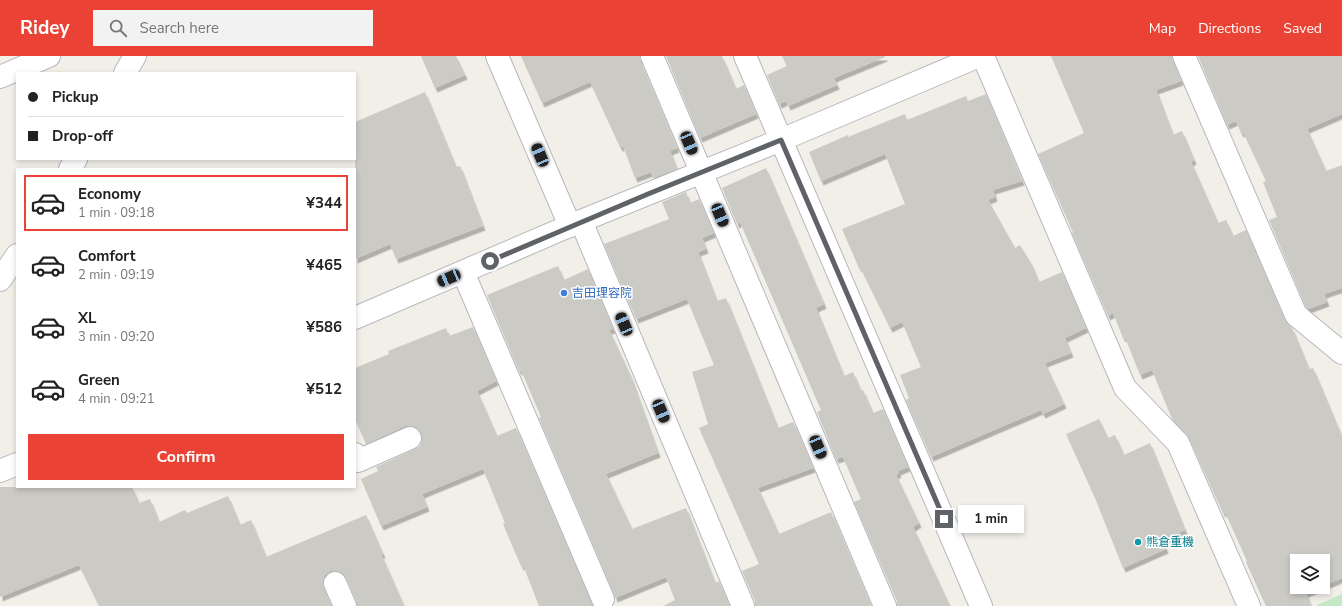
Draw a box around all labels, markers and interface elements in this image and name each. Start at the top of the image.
search box [93,10,373,46]
text: Ridey [20,15,69,41]
icon: search [107,17,129,39]
text: Search here [139,18,219,38]
text: Map [1149,19,1176,38]
text: Directions [1198,19,1261,38]
text: Saved [1283,19,1322,38]
text: Pickup [52,87,98,107]
text: Drop-off [52,126,113,146]
car [679,130,699,156]
car [530,142,550,168]
text: Economy [78,184,141,204]
icon: car [30,185,66,221]
text: ¥344 [306,193,342,213]
car [710,202,730,228]
text: 1 min · 09:18 [78,204,154,222]
text: Comfort [78,246,135,266]
icon: car [30,247,66,283]
route start [481,252,499,270]
text: ¥465 [306,255,342,275]
text: 2 min · 09:19 [78,266,154,284]
car [436,268,462,288]
place label: 吉田理容院 [572,285,632,301]
marker: 吉田理容院 [559,288,569,298]
text: XL [78,308,97,328]
icon: car [30,309,66,345]
car [614,311,634,337]
text: ¥586 [306,317,342,337]
text: 3 min · 09:20 [78,328,154,346]
text: Green [78,370,120,390]
icon: car [30,371,66,407]
text: ¥512 [306,379,342,399]
text: 4 min · 09:21 [78,390,154,408]
car [651,398,671,424]
button: Confirm [28,434,344,480]
car [808,434,828,460]
callout: 1 min [958,505,1024,533]
route end [935,510,953,528]
text: 1 min [974,510,1008,528]
place label: 熊倉重機 [1146,534,1194,550]
marker: 熊倉重機 [1133,537,1143,547]
map controls [1290,554,1330,594]
button: layers [1290,554,1330,594]

